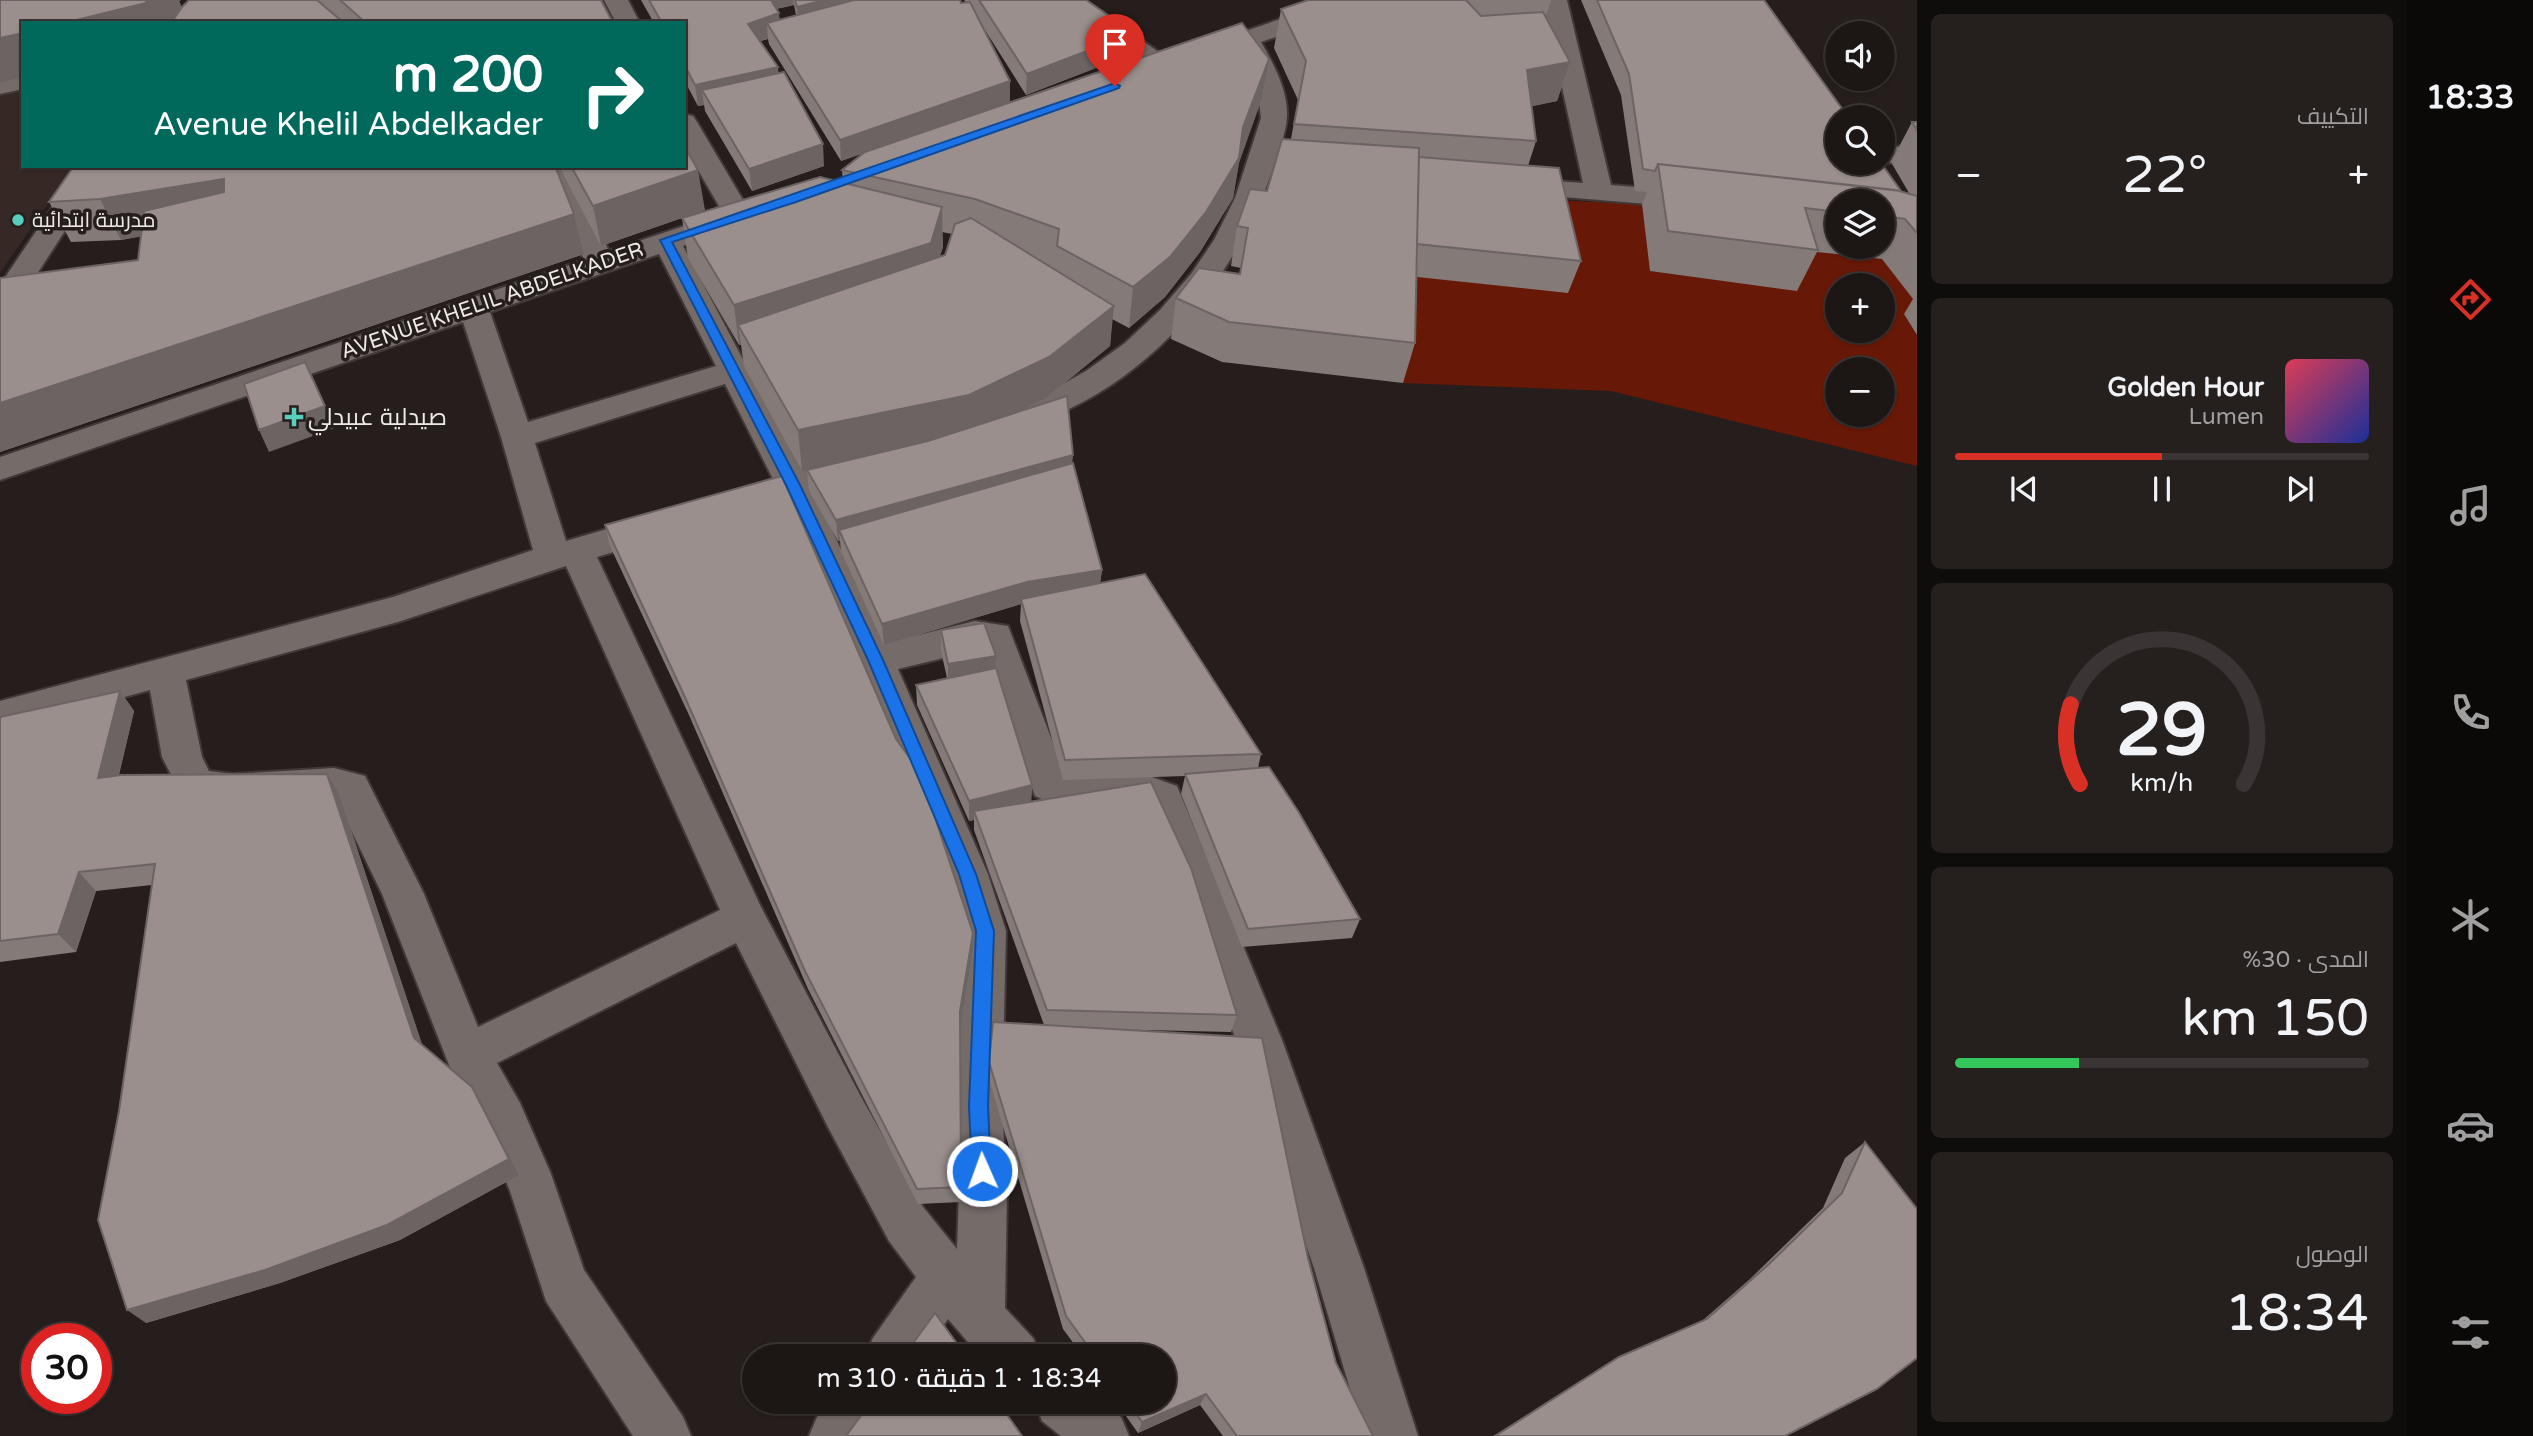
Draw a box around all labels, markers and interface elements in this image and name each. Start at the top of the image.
pin [1085,14,1145,86]
map controls [1825,21,1895,427]
button: sound [1825,21,1895,91]
icon: arrive [1096,25,1134,63]
text: 200 m [393,46,543,105]
icon: right [567,49,658,140]
text: 18:33 [2426,79,2514,117]
text: التكييف [2297,103,2369,131]
button: search [1825,105,1895,175]
text: Avenue Khelil Abdelkader [153,106,543,144]
text: 22° [2122,144,2207,207]
text: − [1955,153,1982,199]
text: + [2348,153,2369,199]
button: layers [1825,189,1895,259]
place label: مدرسة ابتدائية [32,208,155,233]
marker: مدرسة ابتدائية [10,212,26,228]
street label: AVENUE KHELIL ABDELKADER [338,237,647,364]
button: + [1825,273,1895,343]
icon: directions [2446,275,2495,324]
button: − [1825,357,1895,427]
text: Golden Hour [2107,372,2264,403]
place label: صيدلية عبيدلي [308,403,447,436]
text: Lumen [2189,403,2264,431]
marker: صيدلية عبيدلي [286,409,302,425]
icon: previous [2005,470,2043,508]
icon: pause [2143,470,2181,508]
icon: next [2281,470,2319,508]
icon: music [2446,481,2495,530]
text: 29 [2116,687,2208,775]
icon: phone [2446,688,2495,737]
text: km/h [2131,768,2193,798]
icon: climate [2446,895,2495,944]
text: المدى · 30% [2242,946,2369,974]
text: 150 km [2181,987,2369,1050]
icon: car [2446,1101,2495,1150]
position arrow [945,1134,1019,1208]
text: الوصول [2296,1241,2369,1269]
text: 18:34 [2225,1282,2369,1345]
icon: filters [2446,1308,2495,1357]
speed limit sign: 30 [21,1323,112,1414]
text: 18:34 · 1 دقيقة · 310 m [817,1363,1101,1394]

